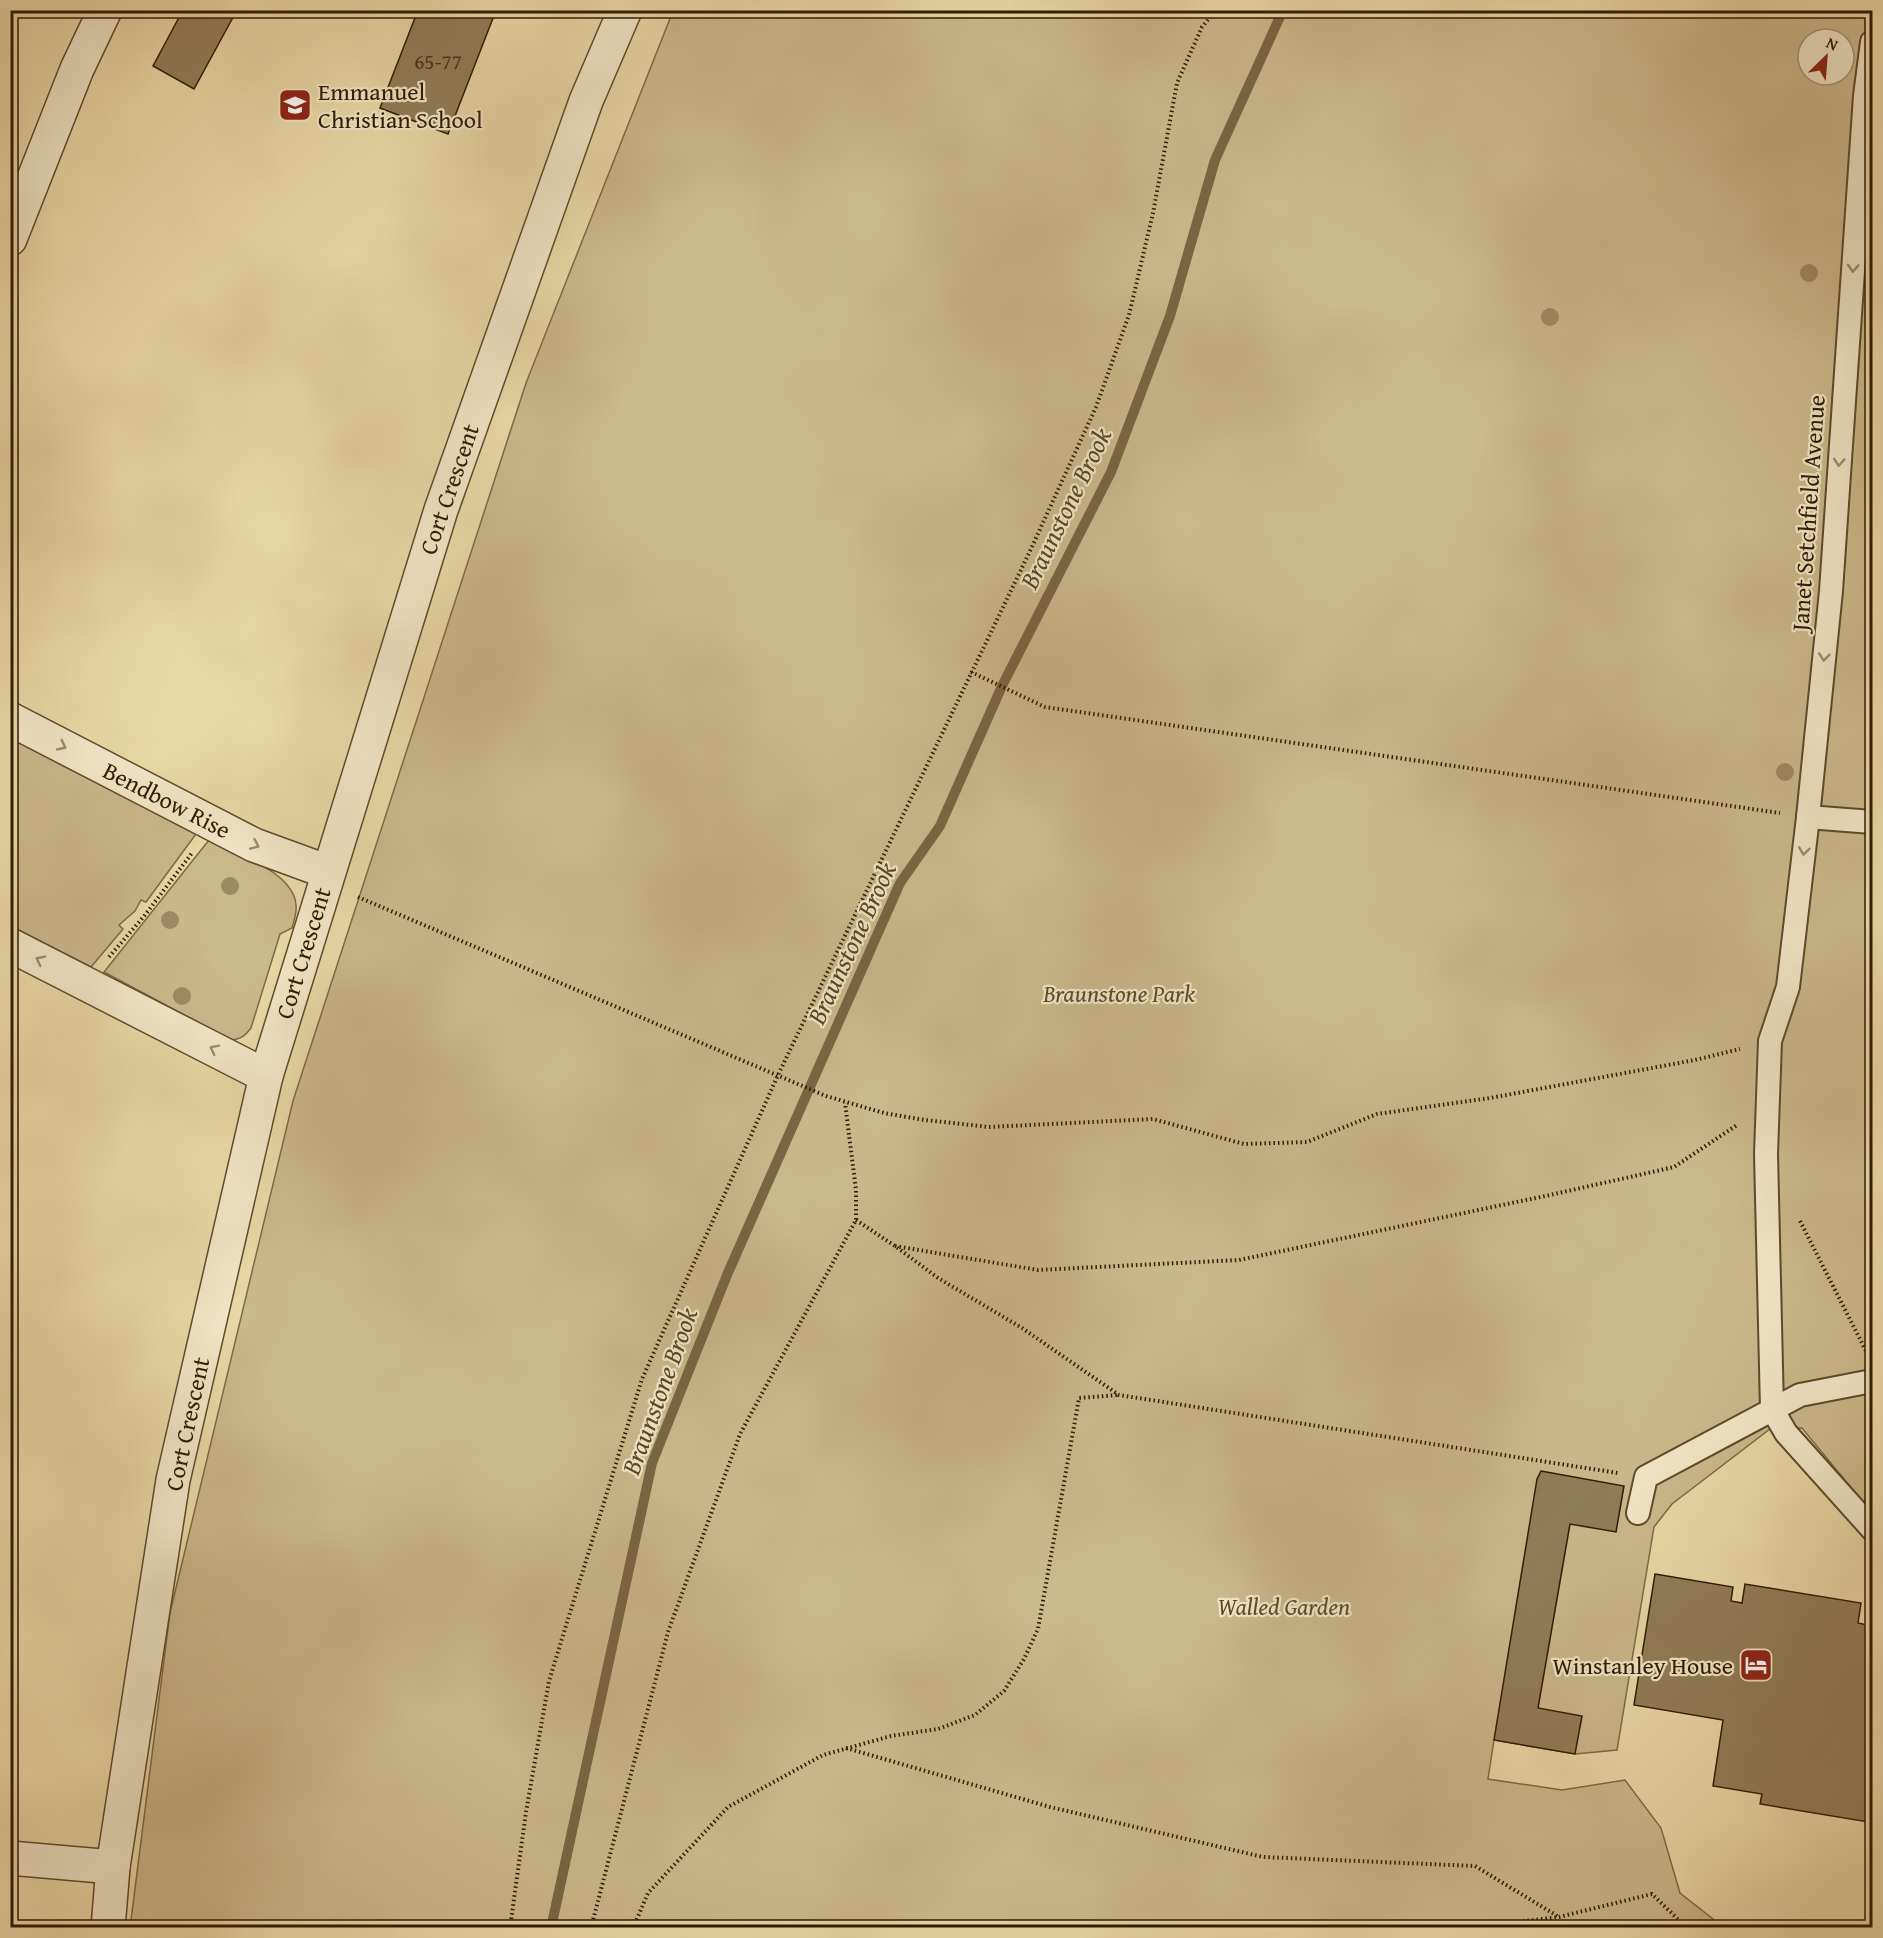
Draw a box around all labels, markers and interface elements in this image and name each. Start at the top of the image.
north arrow [1796,27,1856,87]
text: N [1822,30,1843,57]
house number: 65-77 [414,46,462,77]
place label: Emmanuel Christian School [318,74,483,137]
school or university icon: Emmanuel Christian School [277,87,313,123]
one-way arrow [1847,263,1860,272]
street label: Janet Setchfield Avenue [1782,394,1834,635]
street label: Cort Crescent [410,418,488,559]
water label: Braunstone Brook [1009,421,1121,596]
one-way arrow [1833,458,1846,467]
one-way arrow [1818,652,1831,661]
one-way arrow [56,739,67,750]
street label: Bendbow Rise [97,753,237,847]
one-way arrow [248,837,259,849]
one-way arrow [1799,846,1811,855]
water label: Braunstone Brook [796,855,906,1031]
street label: Cort Crescent [266,882,340,1023]
one-way arrow [36,956,47,967]
park label: Braunstone Park [1042,976,1195,1011]
one-way arrow [209,1045,220,1056]
water label: Braunstone Brook [610,1302,707,1481]
street label: Cort Crescent [156,1353,218,1494]
park label: Walled Garden [1218,1589,1350,1624]
hotel icon: Winstanley House [1738,1647,1774,1683]
place label: Winstanley House [1552,1648,1733,1683]

